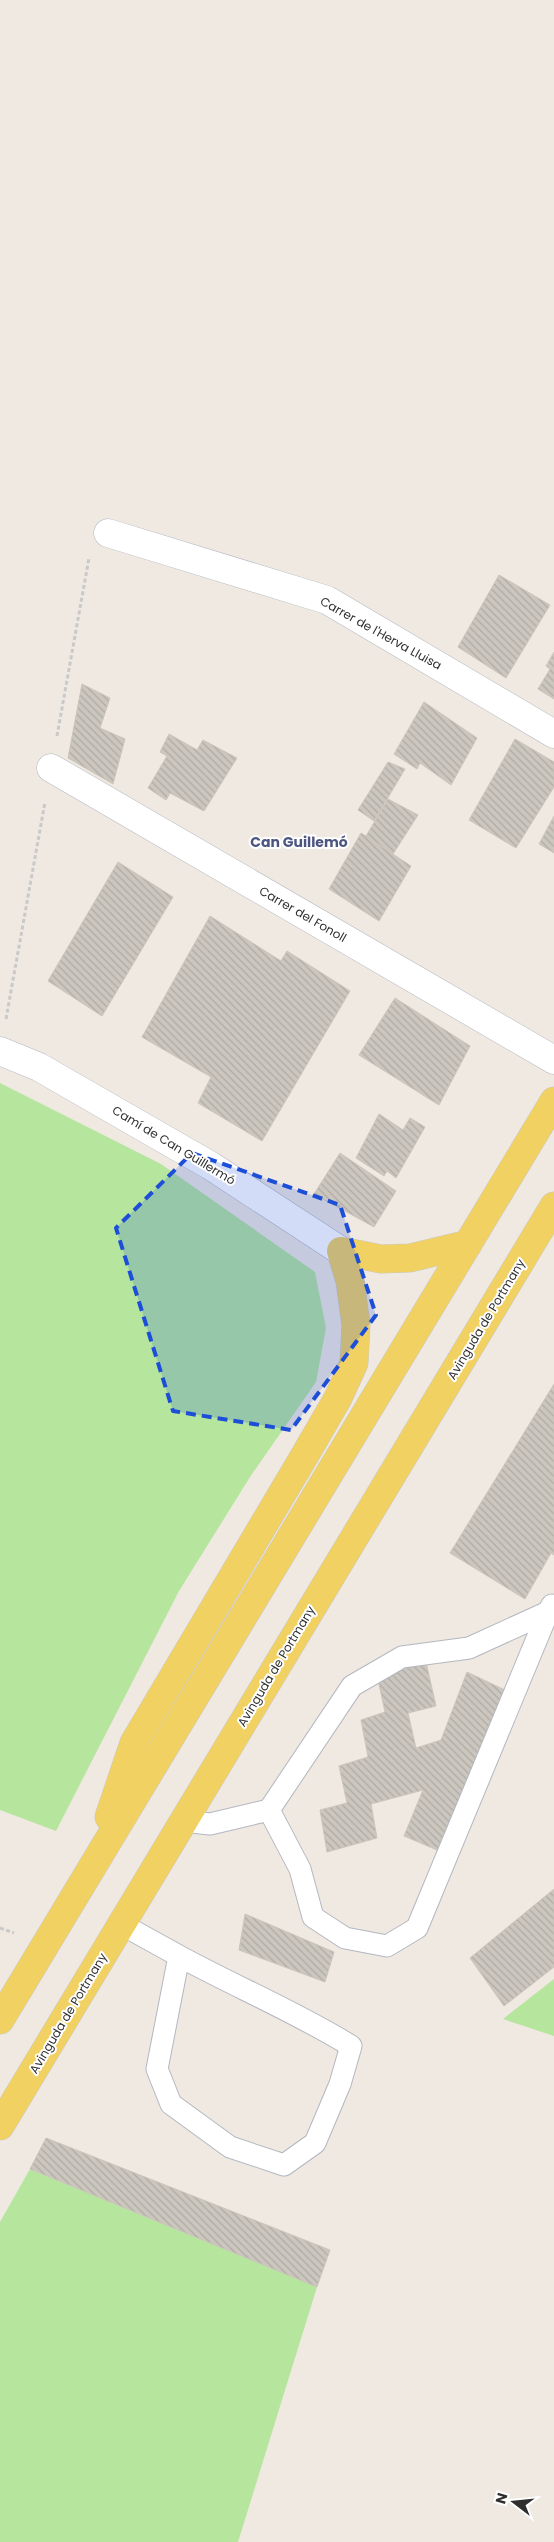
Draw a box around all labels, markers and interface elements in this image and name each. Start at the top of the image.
street label: Carrer de l'Herva Lluisa [317,592,445,674]
district label: Can Guillemó [250,832,348,852]
street label: Carrer del Fonoll [256,882,350,946]
street label: Camí de Can Guillermó [109,1101,239,1189]
street label: Avinguda de Portmany [443,1255,529,1382]
street label: Avinguda de Portmany [233,1602,319,1729]
street label: Avinguda de Portmany [25,1949,111,2076]
north arrow [489,2477,539,2527]
text: N [490,2491,513,2506]

